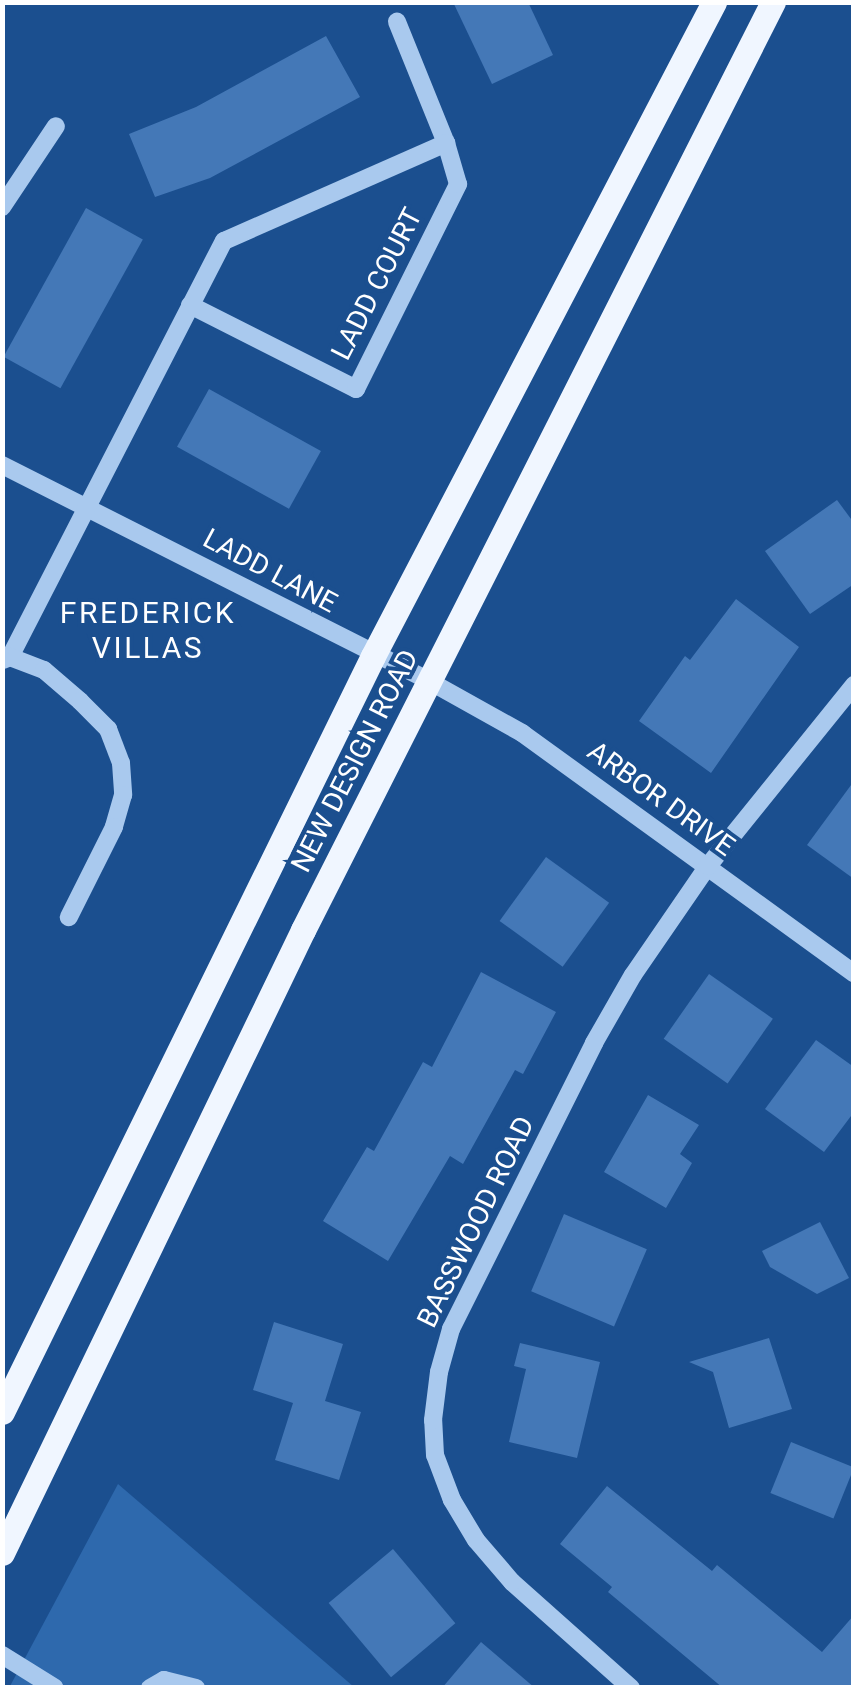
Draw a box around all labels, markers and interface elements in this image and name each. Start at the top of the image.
street label: LADD COURT [324,203,430,365]
street label: LADD LANE [197,522,343,620]
district label: FREDERICK VILLAS [60,595,236,666]
street label: NEW DESIGN ROAD [284,644,426,878]
street label: ARBOR DRIVE [581,734,741,864]
street label: BASSWOOD ROAD [410,1111,542,1333]

